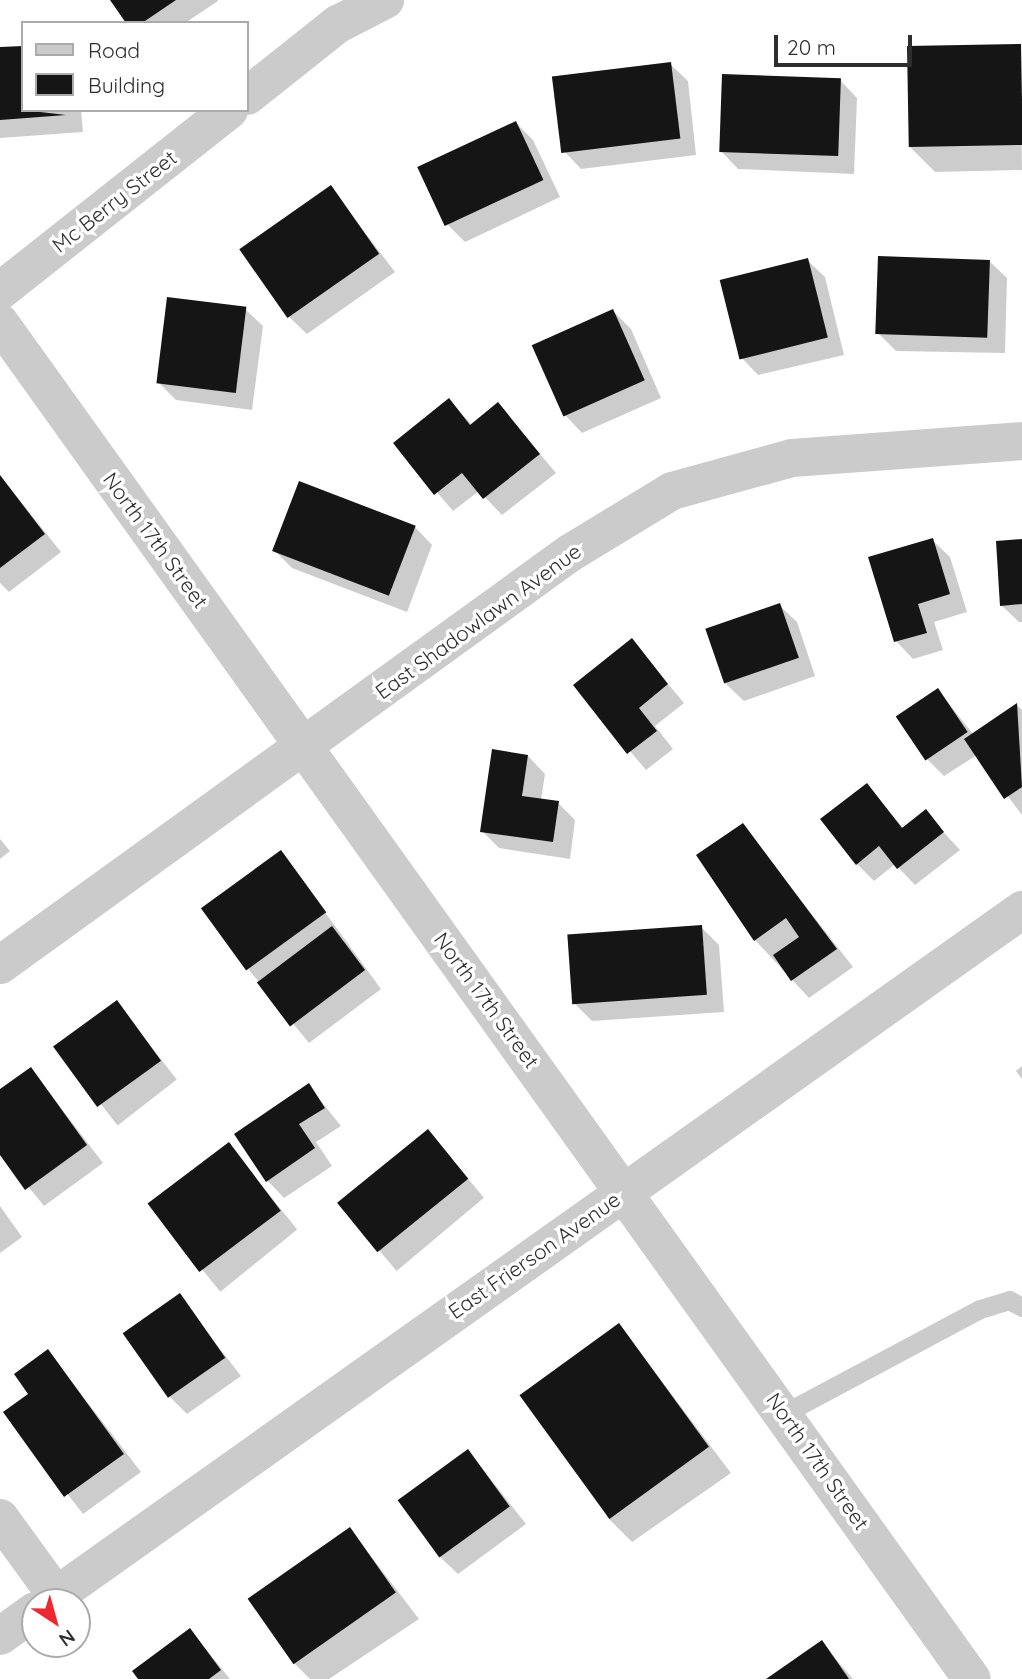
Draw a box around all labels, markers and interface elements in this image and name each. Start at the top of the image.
legend [21,21,248,112]
scale bar [777,21,915,65]
text: 20 m [787,34,836,60]
text: Road [88,37,140,63]
text: Building [88,72,165,98]
street label: Mc Berry Street [47,145,181,257]
street label: North 17th Street [98,467,214,613]
street label: East Shadowlawn Avenue [370,538,586,704]
street label: North 17th Street [429,927,545,1073]
street label: East Frierson Avenue [443,1186,625,1324]
street label: North 17th Street [761,1388,875,1534]
north arrow [21,1588,91,1658]
text: N [54,1625,80,1652]

